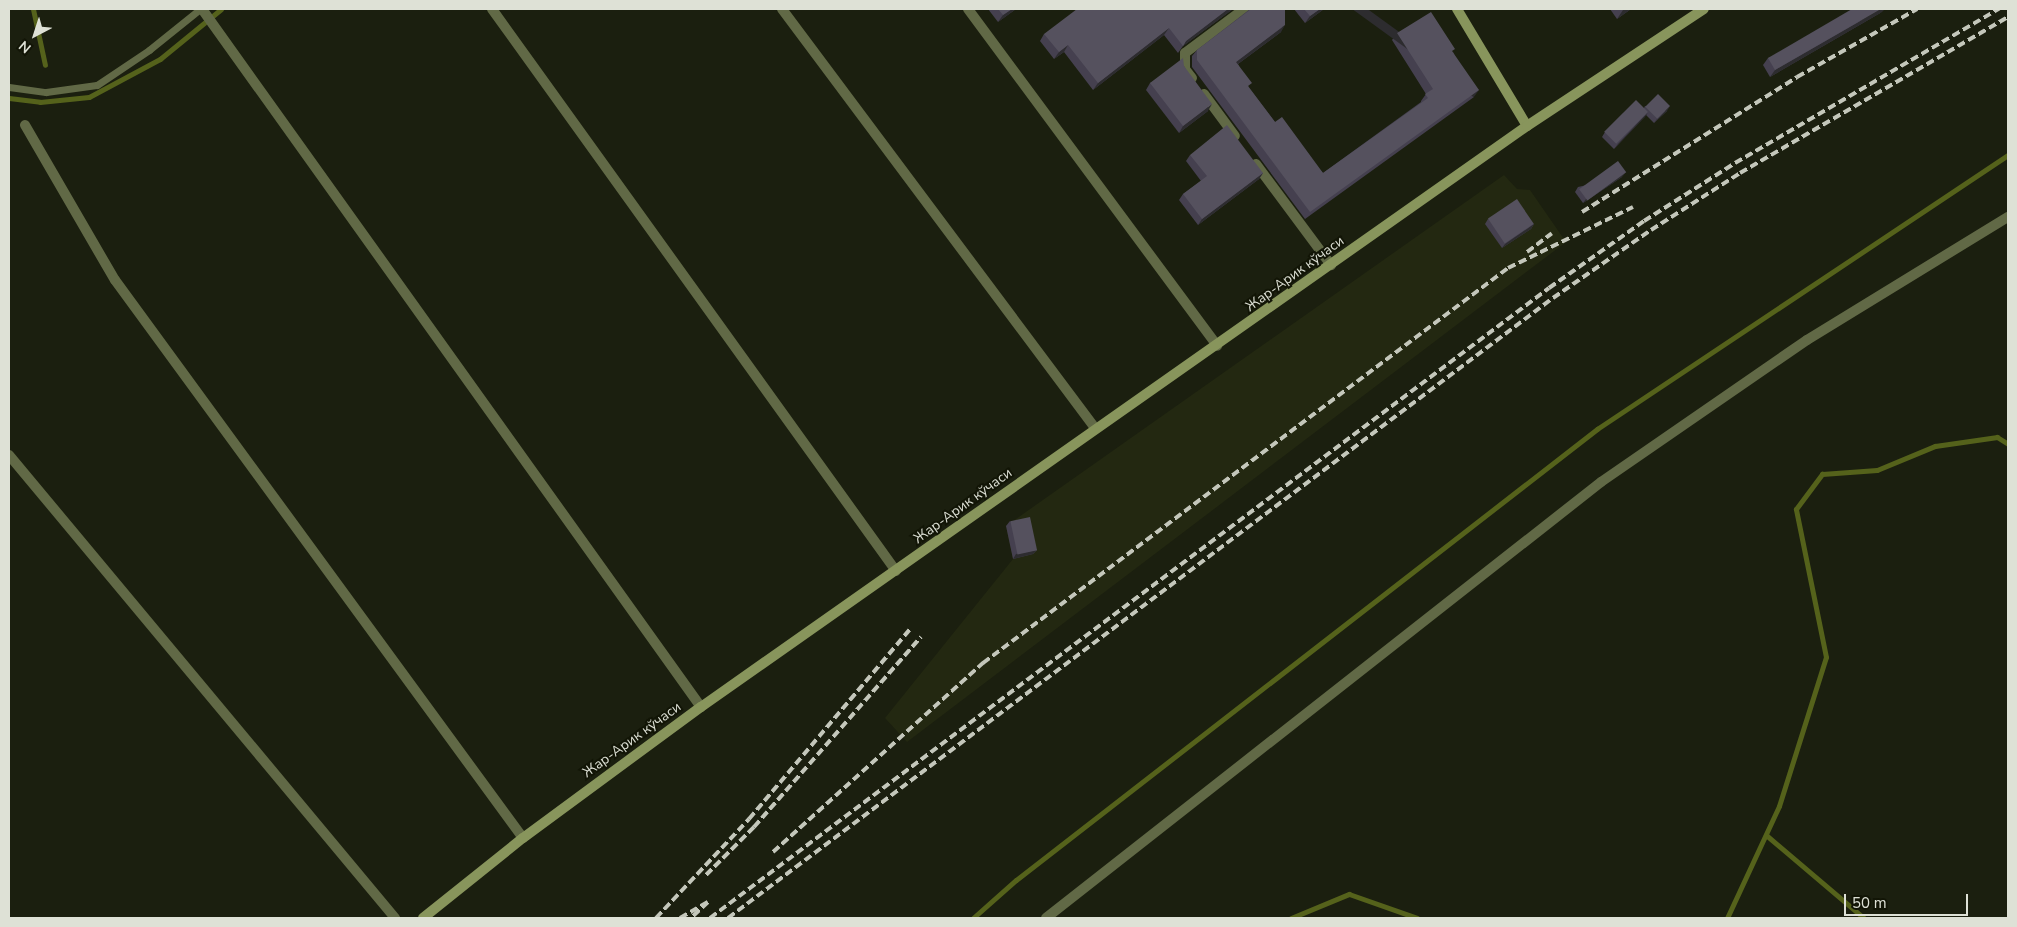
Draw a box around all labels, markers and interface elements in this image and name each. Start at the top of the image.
north arrow [10,10,60,60]
text: N [15,36,35,58]
street label: Жар-Арик кўчаси [1242,233,1348,315]
street label: Жар-Арик кўчаси [910,465,1016,547]
street label: Жар-Арик кўчаси [579,699,685,781]
scale bar [1847,884,1971,916]
text: 50 m [1852,893,1887,913]

